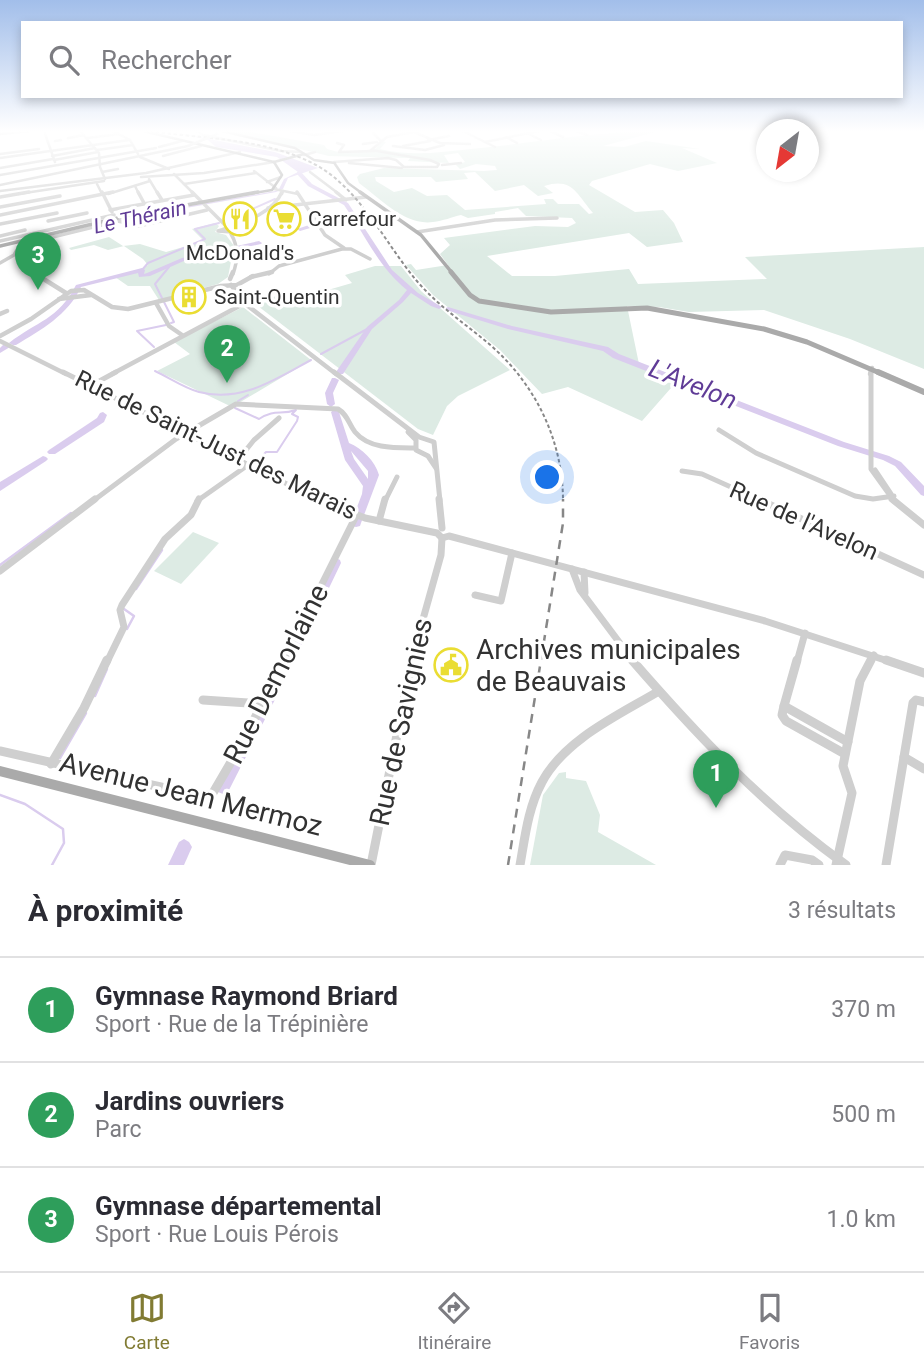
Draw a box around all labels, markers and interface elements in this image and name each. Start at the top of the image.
search box [21,21,903,98]
icon: search [45,41,83,79]
text: Rechercher [101,45,232,75]
north arrow [756,119,819,182]
water label: Le Thérain [91,195,189,239]
restaurant icon: McDonald's [221,200,259,238]
supermarket icon: Carrefour [265,200,303,238]
place label: Carrefour [308,207,396,231]
pin: 3 [15,232,61,290]
place label: McDonald's [186,241,294,265]
building icon: Saint-Quentin [170,278,208,316]
place label: Saint-Quentin [214,285,340,309]
pin: 2 [204,325,250,383]
water label: L'Avelon [645,353,741,415]
street label: Rue de Saint-Just des Marais [71,364,361,526]
your location [530,460,564,494]
street label: Rue de l'Avelon [725,476,883,566]
street label: Rue Demorlaine [217,579,335,769]
street label: Rue de Savignies [363,615,439,829]
place label: Archives municipales de Beauvais [476,633,741,698]
public building icon: Archives municipales de Beauvais [432,646,470,684]
street label: Avenue Jean Mermoz [56,745,326,843]
pin: 1 [693,750,739,808]
text: À proximité [28,893,183,928]
text: 3 résultats [788,897,896,924]
text: Gymnase Raymond Briard [95,981,398,1011]
text: 1 [44,996,58,1023]
text: 370 m [831,996,896,1023]
text: Sport · Rue de la Trépinière [95,1011,368,1038]
text: Jardins ouvriers [95,1086,284,1116]
text: 2 [44,1101,58,1128]
text: 500 m [831,1101,896,1128]
text: Parc [95,1116,142,1143]
text: Gymnase départemental [95,1191,382,1221]
text: 3 [44,1206,58,1233]
text: 1.0 km [827,1206,896,1233]
text: Sport · Rue Louis Pérois [95,1221,339,1248]
tab: Carte [124,1289,170,1354]
tab: Itinéraire [417,1289,491,1354]
tab: Favoris [739,1289,800,1354]

